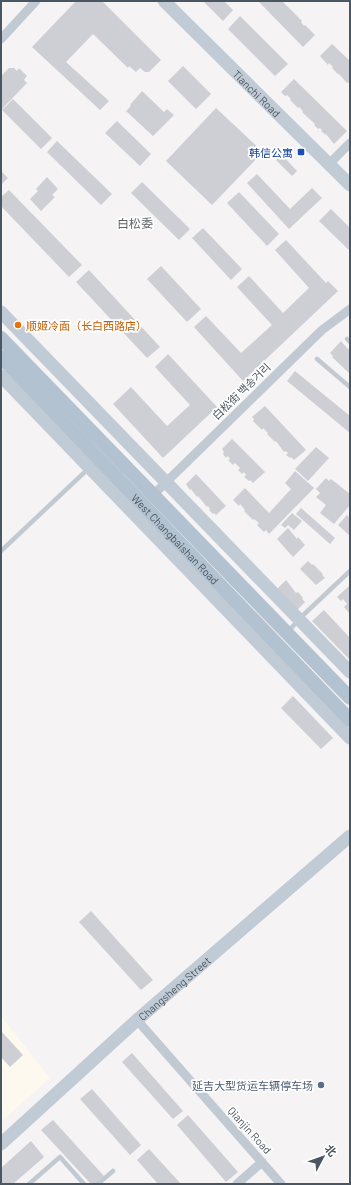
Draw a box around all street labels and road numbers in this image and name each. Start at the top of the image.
street label: Tianchi Road [231,67,284,119]
street label: 白松街 백송거리 [209,360,273,422]
street label: West Changbaishan Road [129,491,222,587]
street label: Changsheng Street [135,953,213,1023]
street label: Qianjin Road [226,1104,274,1156]

